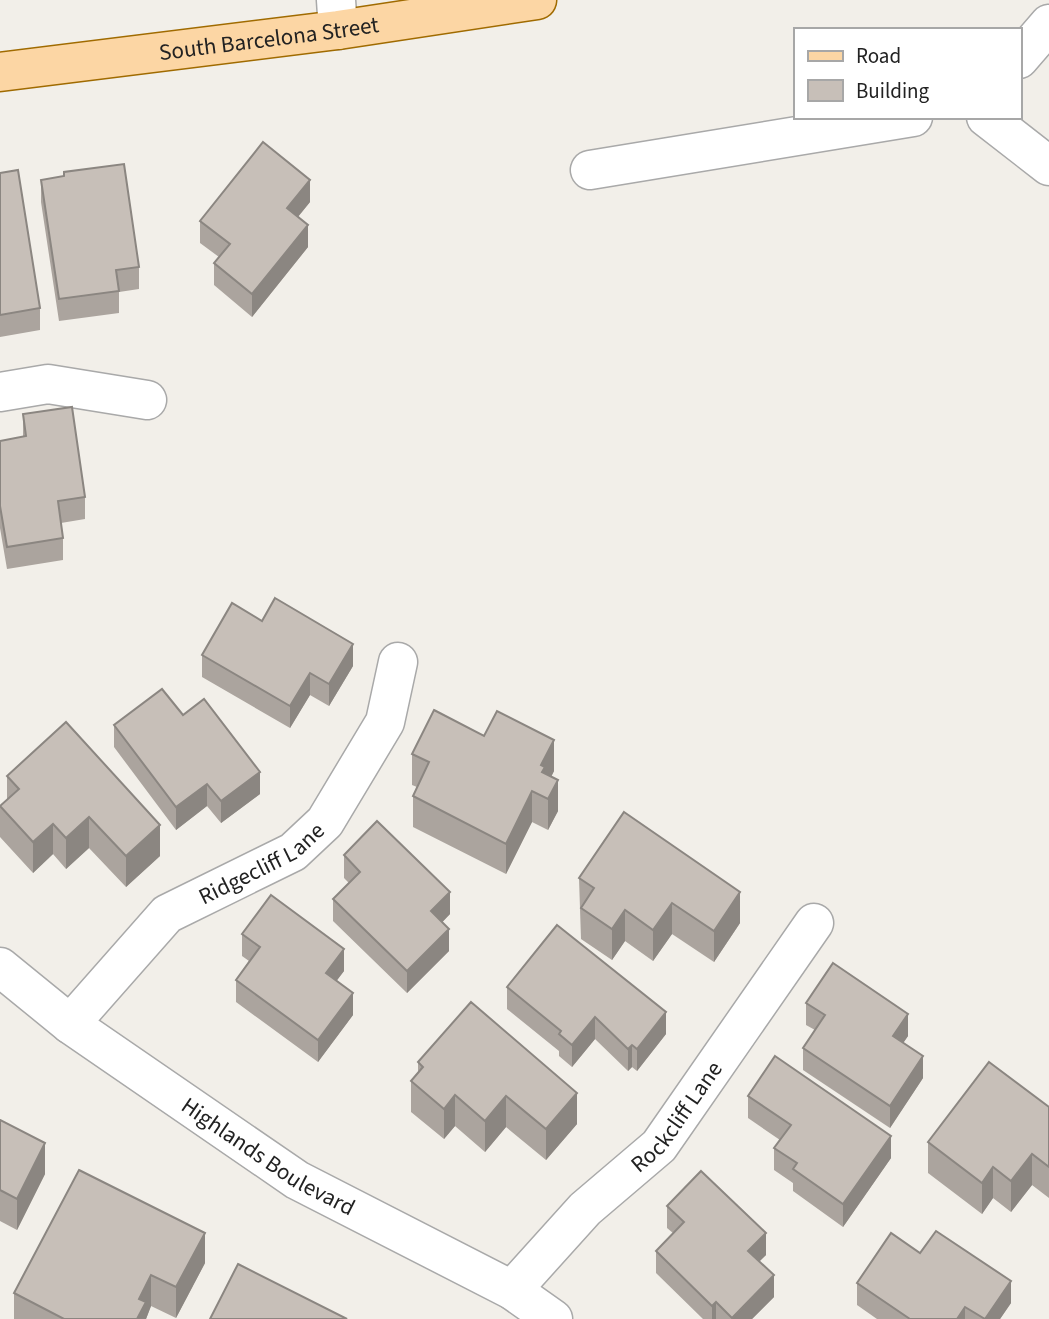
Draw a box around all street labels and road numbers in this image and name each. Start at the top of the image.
street label: South Barcelona Street [157,8,381,69]
street label: Ridgecliff Lane [193,815,332,913]
street label: Rockcliff Lane [624,1054,730,1180]
street label: Highlands Boulevard [175,1089,361,1224]

